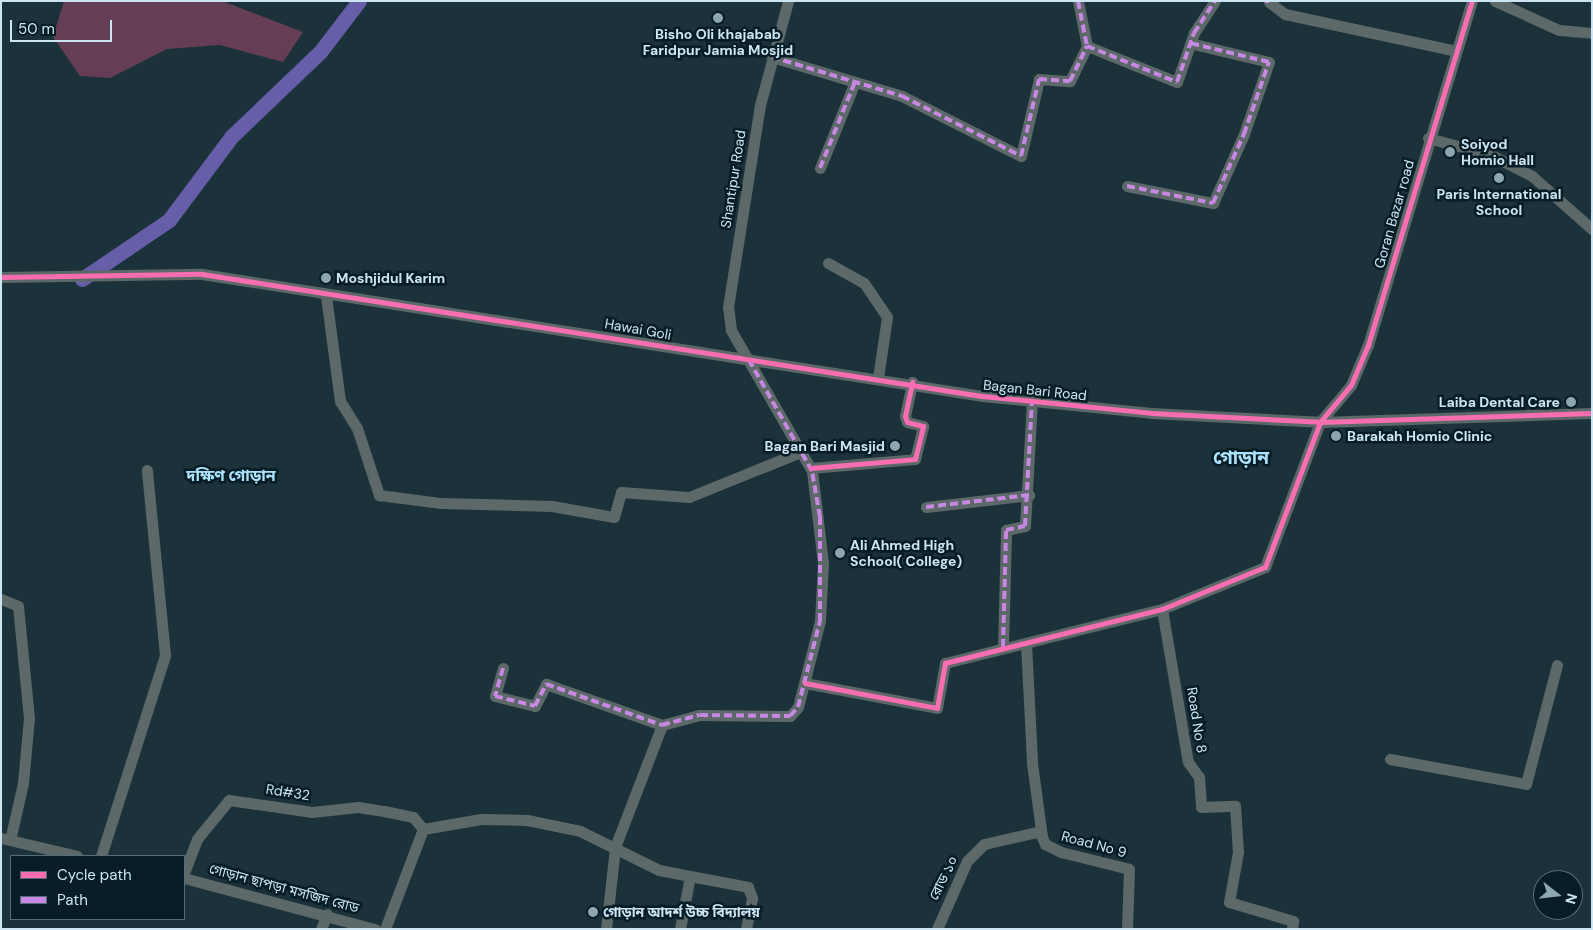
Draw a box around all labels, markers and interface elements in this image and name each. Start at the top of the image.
scale bar [12,10,115,42]
marker: Bisho Oli khajabab Faridpur Jamia Mosjid [712,12,724,24]
text: 50 m [18,19,55,39]
place label: Bisho Oli khajabab Faridpur Jamia Mosjid [643,26,793,58]
street label: Shantipur Road [717,129,749,229]
place label: Soiyod Homio Hall [1461,136,1534,168]
marker: Soiyod Homio Hall [1443,145,1457,159]
street label: Goran Bazar road [1370,158,1418,270]
marker: Paris International School [1493,172,1505,184]
place label: Paris International School [1437,186,1561,218]
place label: Moshjidul Karim [336,270,445,286]
marker: Moshjidul Karim [320,272,332,284]
street label: Hawai Goli [603,315,673,343]
street label: Bagan Bari Road [982,376,1088,404]
place label: Laiba Dental Care [1439,394,1560,410]
marker: Laiba Dental Care [1564,395,1578,409]
place label: Barakah Homio Clinic [1347,428,1492,444]
marker: Barakah Homio Clinic [1329,429,1343,443]
place label: Bagan Bari Masjid [765,438,885,454]
marker: Bagan Bari Masjid [889,440,901,452]
district label: গোড়ান [1213,447,1269,469]
district label: দক্ষিণ গোড়ান [186,466,276,486]
place label: Ali Ahmed High School( College) [850,537,962,570]
marker: Ali Ahmed High School( College) [834,547,846,559]
street label: Road No 8 [1183,686,1211,754]
street label: Rd#32 [265,780,311,804]
street label: Road No 9 [1060,827,1128,861]
street label: রোড ১০ [925,853,961,903]
legend [10,855,185,920]
street label: গোড়ান ছাপড়া মসজিদ রোড [207,860,361,916]
text: Cycle path [57,865,132,885]
north arrow [1533,870,1583,920]
text: Path [57,890,88,910]
text: N [1561,891,1582,906]
place label: গোড়ান আদর্শ উচ্চ বিদ্যালয় [603,904,760,920]
marker: গোড়ান আদর্শ উচ্চ বিদ্যালয় [587,906,599,918]

